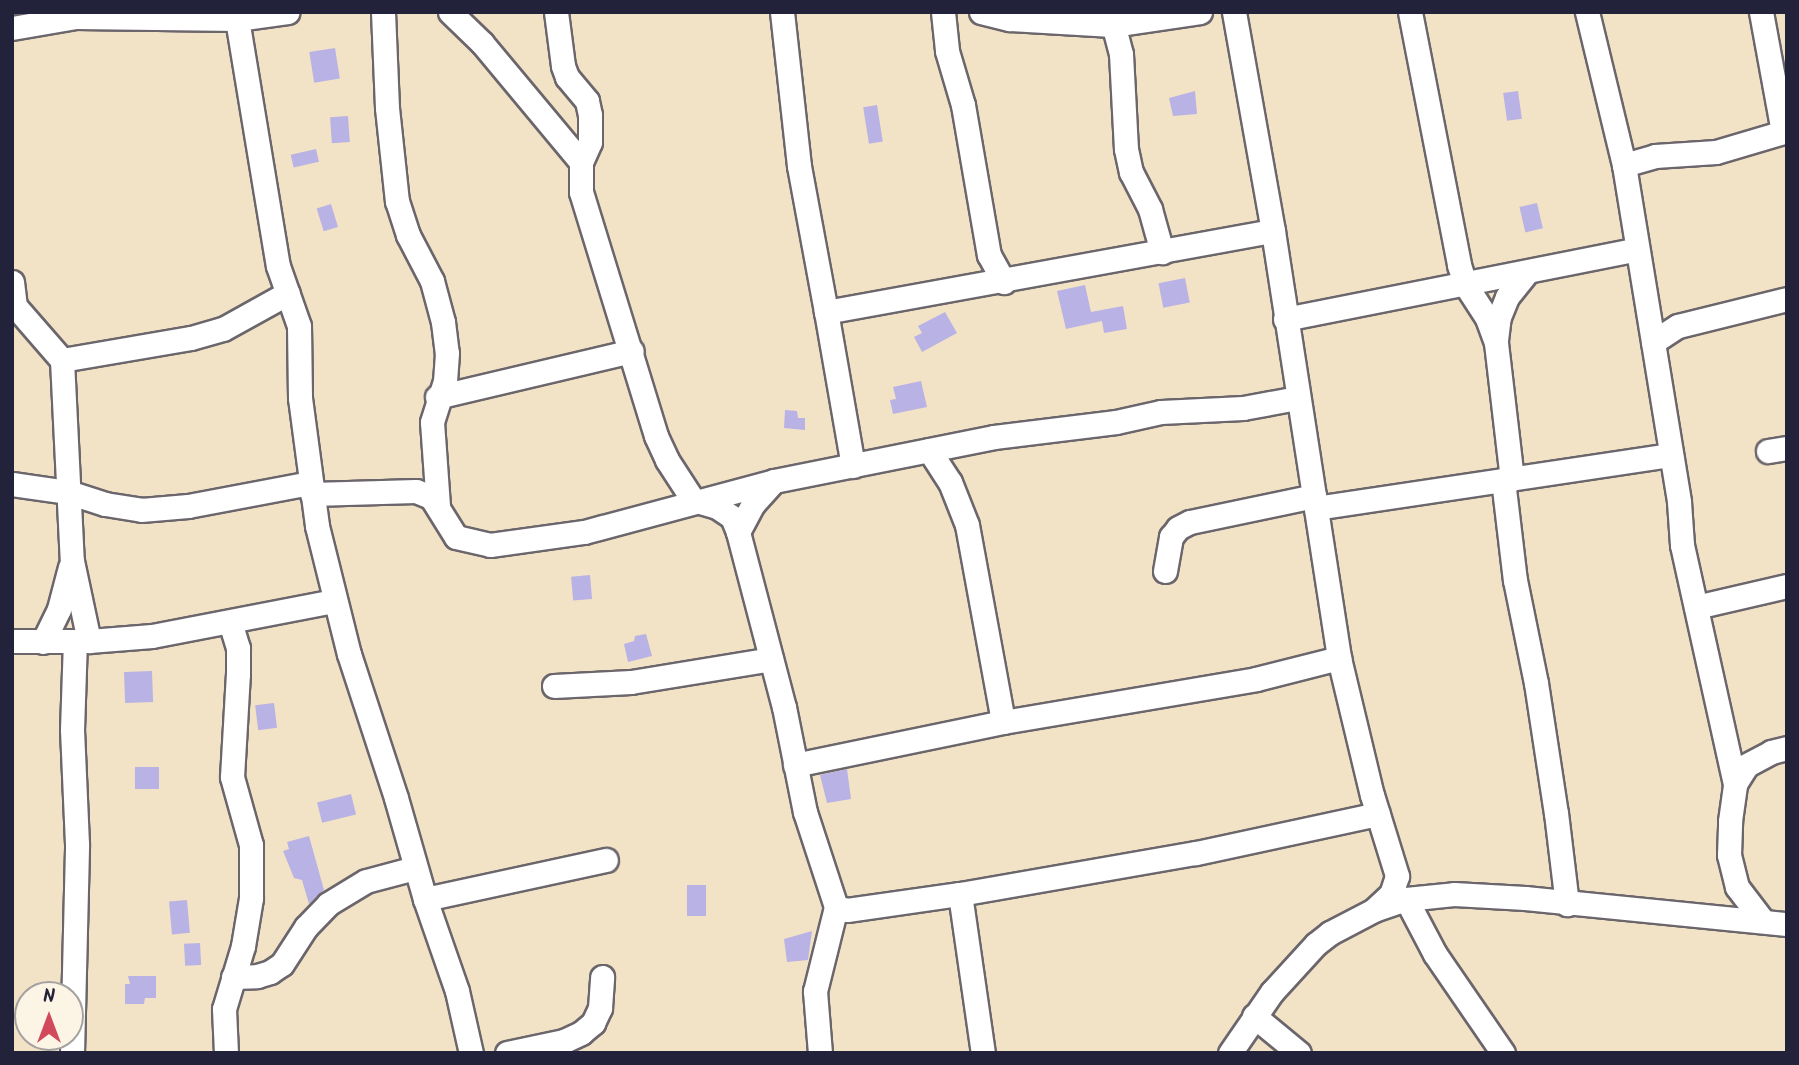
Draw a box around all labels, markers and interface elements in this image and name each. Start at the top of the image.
north arrow [14,981,84,1051]
text: N [43,982,55,1012]

